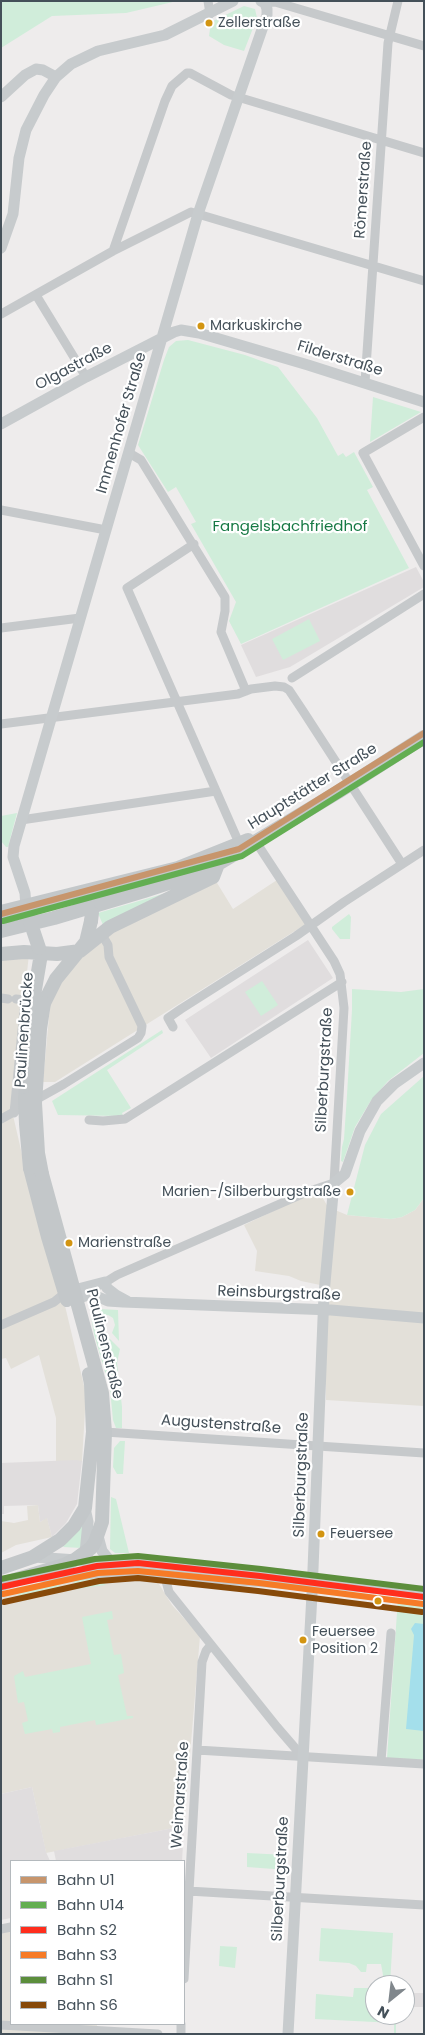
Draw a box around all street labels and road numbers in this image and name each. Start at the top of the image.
street label: Römerstraße [352,141,376,239]
street label: Filderstraße [295,337,385,381]
street label: Olgastraße [33,339,115,395]
street label: Immenhofer Straße [93,350,151,496]
street label: Hauptstätter Straße [245,740,381,834]
street label: Paulinenbrücke [12,972,38,1088]
street label: Silberburgstraße [313,1007,337,1133]
street label: Reinsburgstraße [217,1283,341,1305]
street label: Paulinenstraße [82,1287,126,1401]
street label: Augustenstraße [160,1412,282,1438]
street label: Silberburgstraße [291,1412,313,1538]
street label: Weimarstraße [168,1741,194,1849]
street label: Silberburgstraße [269,1816,293,1942]

